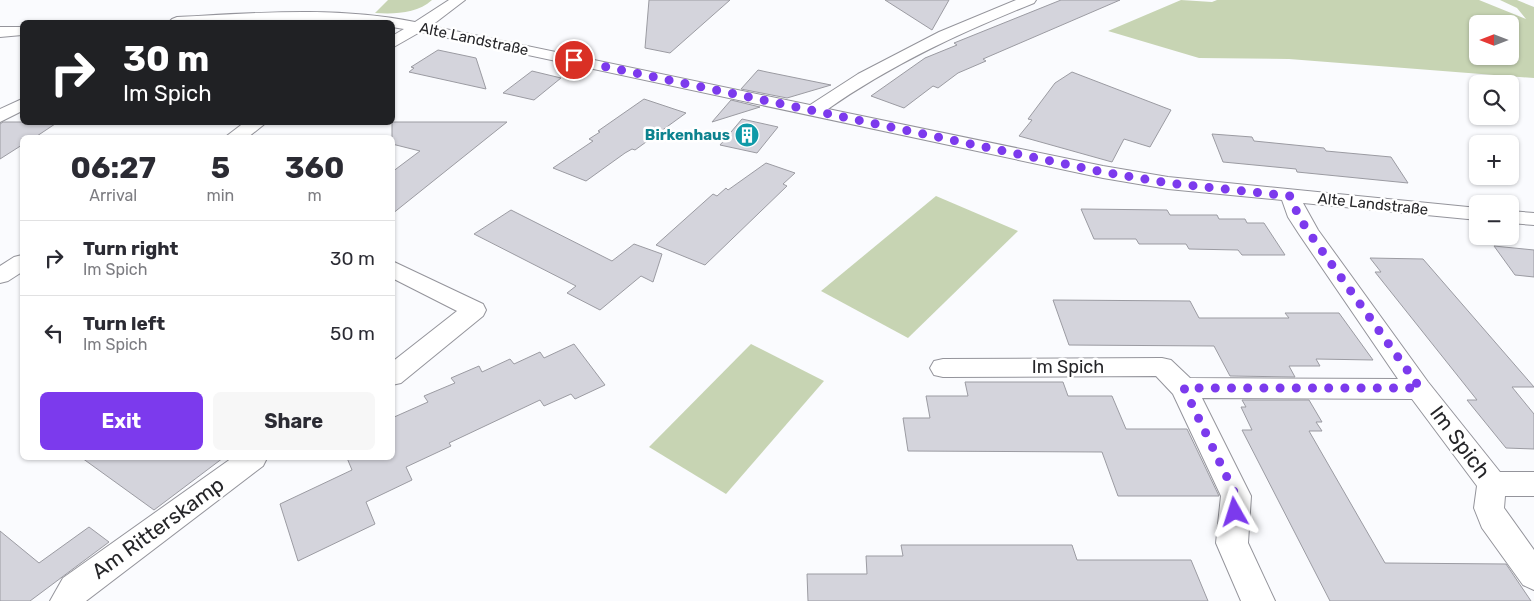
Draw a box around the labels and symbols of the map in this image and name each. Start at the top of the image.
north arrow [1469,15,1519,65]
street label: Alte Landstraße [418,19,530,59]
pin [553,39,595,81]
building icon: Birkenhaus [734,122,760,148]
place label: Birkenhaus [645,126,730,144]
street label: Alte Landstraße [1317,189,1429,219]
street label: Im Spich [1032,356,1104,378]
street label: Im Spich [1425,400,1496,483]
street label: Am Ritterskamp [87,471,229,584]
position arrow [1208,485,1260,537]

